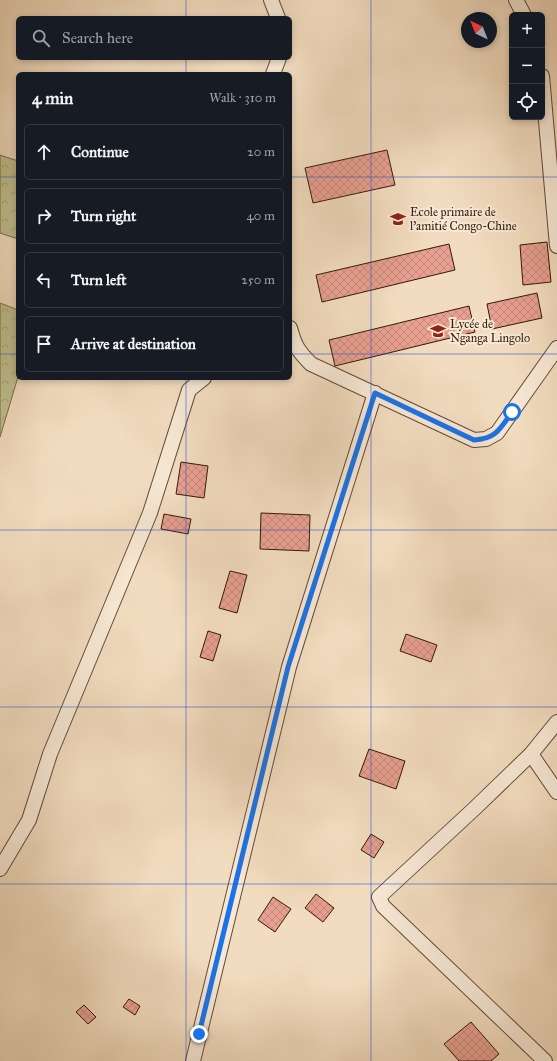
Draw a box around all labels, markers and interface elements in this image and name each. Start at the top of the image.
north arrow [461,12,497,48]
map controls [509,12,545,120]
button: + [509,12,545,48]
search box [16,16,292,60]
icon: search [30,27,52,49]
text: Search here [62,29,133,47]
button: − [509,48,545,84]
button: locate [509,84,545,120]
text: 4 min [32,88,73,109]
text: Walk · 310 m [209,90,276,106]
icon: ahead [33,141,55,163]
text: Continue [71,143,129,161]
text: 20 m [247,144,275,160]
icon: right [33,205,55,227]
place label: Ecole primaire de l’amitié Congo-Chine [410,205,517,234]
text: Turn right [71,207,136,225]
text: 40 m [246,208,275,224]
school or university icon: Ecole primaire de l’amitié Congo-Chine [389,210,407,228]
icon: left [33,269,55,291]
text: Turn left [71,271,127,289]
text: 250 m [241,272,275,288]
place label: Lycée de Nganga Lingolo [450,317,530,346]
school or university icon: Lycée de Nganga Lingolo [429,322,447,340]
icon: arrive [33,333,55,355]
text: Arrive at destination [71,335,196,353]
route start [503,403,521,421]
route end [190,1025,208,1043]

